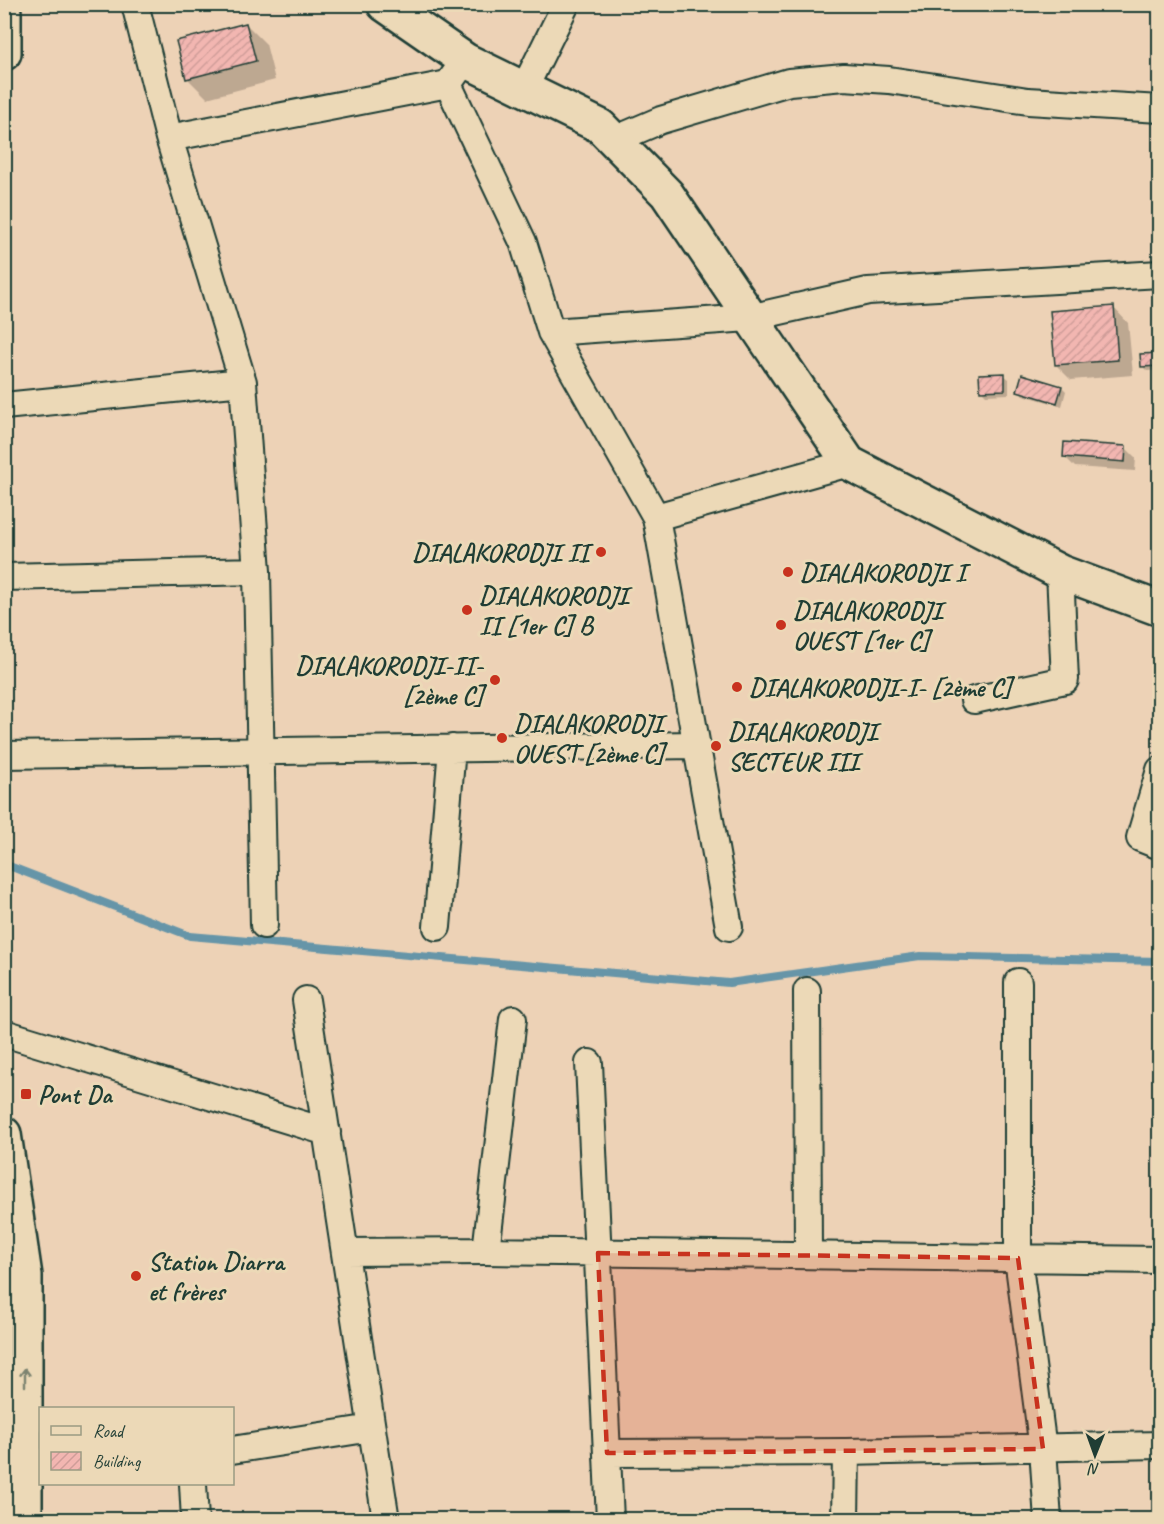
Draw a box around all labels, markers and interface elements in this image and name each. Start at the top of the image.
place label: DIALAKORODJI II [412,536,594,569]
marker: DIALAKORODJI II [594,545,608,559]
place label: DIALAKORODJI I [800,556,972,589]
marker: DIALAKORODJI I [781,565,795,579]
place label: DIALAKORODJI II [1er C] B [479,579,633,642]
place label: DIALAKORODJI OUEST [1er C] [793,594,947,657]
marker: DIALAKORODJI II [1er C] B [460,603,474,617]
marker: DIALAKORODJI OUEST [1er C] [774,618,788,632]
place label: DIALAKORODJI-II- [2ème C] [295,649,487,712]
place label: DIALAKORODJI-I- [2ème C] [749,671,1016,704]
marker: DIALAKORODJI-II- [2ème C] [488,673,502,687]
marker: DIALAKORODJI-I- [2ème C] [730,680,744,694]
place label: DIALAKORODJI OUEST [2ème C] [514,707,668,770]
place label: DIALAKORODJI SECTEUR III [728,715,882,778]
marker: DIALAKORODJI OUEST [2ème C] [495,731,509,745]
marker: DIALAKORODJI SECTEUR III [709,739,723,753]
place label: Pont Da [38,1078,114,1111]
marker: Pont Da [19,1087,33,1101]
place label: Station Diarra et frères [148,1245,286,1308]
marker: Station Diarra et frères [129,1269,143,1283]
one-way arrow [19,1368,31,1388]
legend [39,1407,234,1485]
text: Road [93,1420,126,1442]
north arrow [1065,1425,1125,1485]
text: Building [93,1450,142,1472]
text: N [1087,1459,1100,1479]

